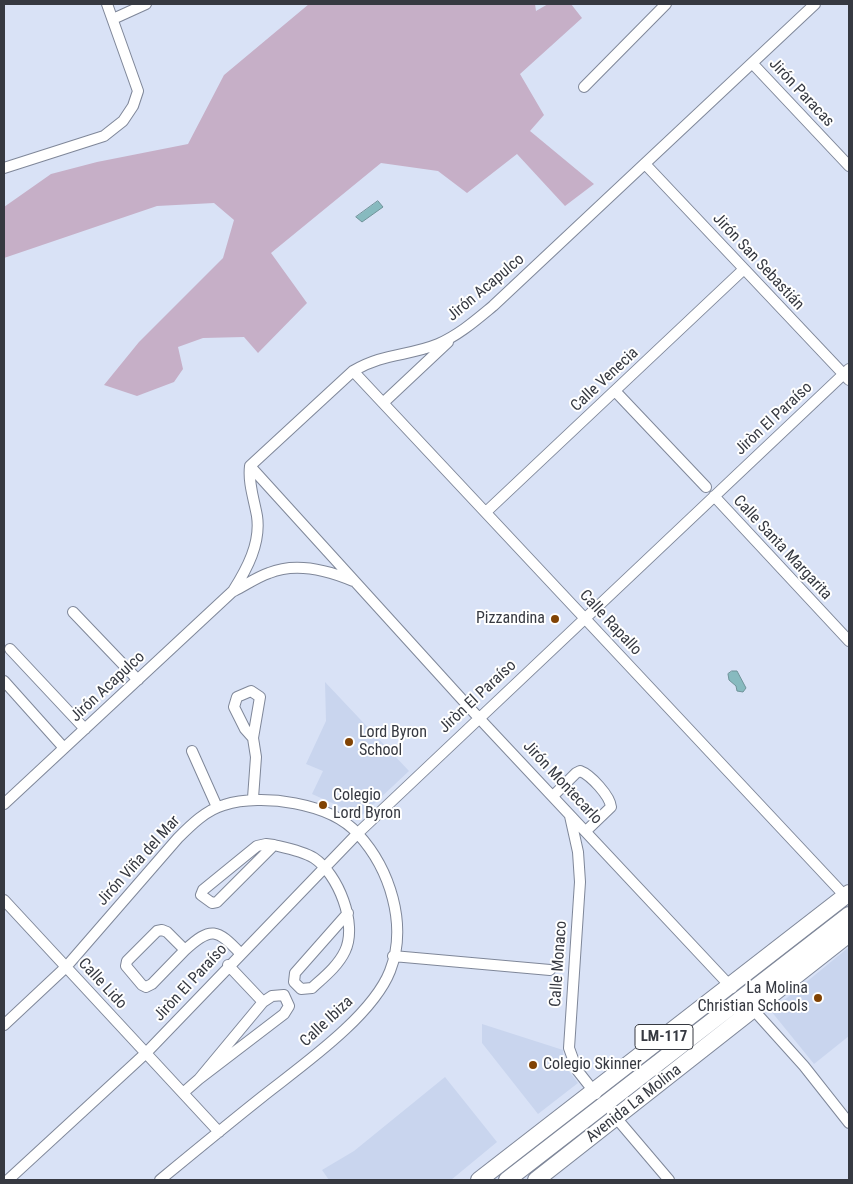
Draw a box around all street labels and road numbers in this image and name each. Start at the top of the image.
street label: Jirón Paracas [764,55,838,131]
street label: Jirón San Sebastián [708,210,808,314]
street label: Jirón Acapulco [444,250,528,326]
street label: Calle Venecia [567,344,643,416]
street label: Jiròn El Paraíso [731,378,817,460]
street label: Calle Santa Margarita [729,492,835,604]
street label: Calle Rapallo [575,586,645,660]
street label: Jirón Acapulco [67,648,149,726]
street label: Jiròn El Paraíso [435,656,521,738]
street label: Jirón Montecarlo [518,737,606,829]
street label: Jirón Viña del Mar [93,812,185,910]
street label: Calle Monaco [546,920,572,1008]
street label: Jiròn El Paraíso [150,940,232,1026]
street label: Calle Lido [74,955,130,1013]
street label: Calle Ibiza [297,993,357,1051]
road number: LM-117 [635,1024,693,1050]
street label: Avenida La Molina [583,1061,685,1147]

